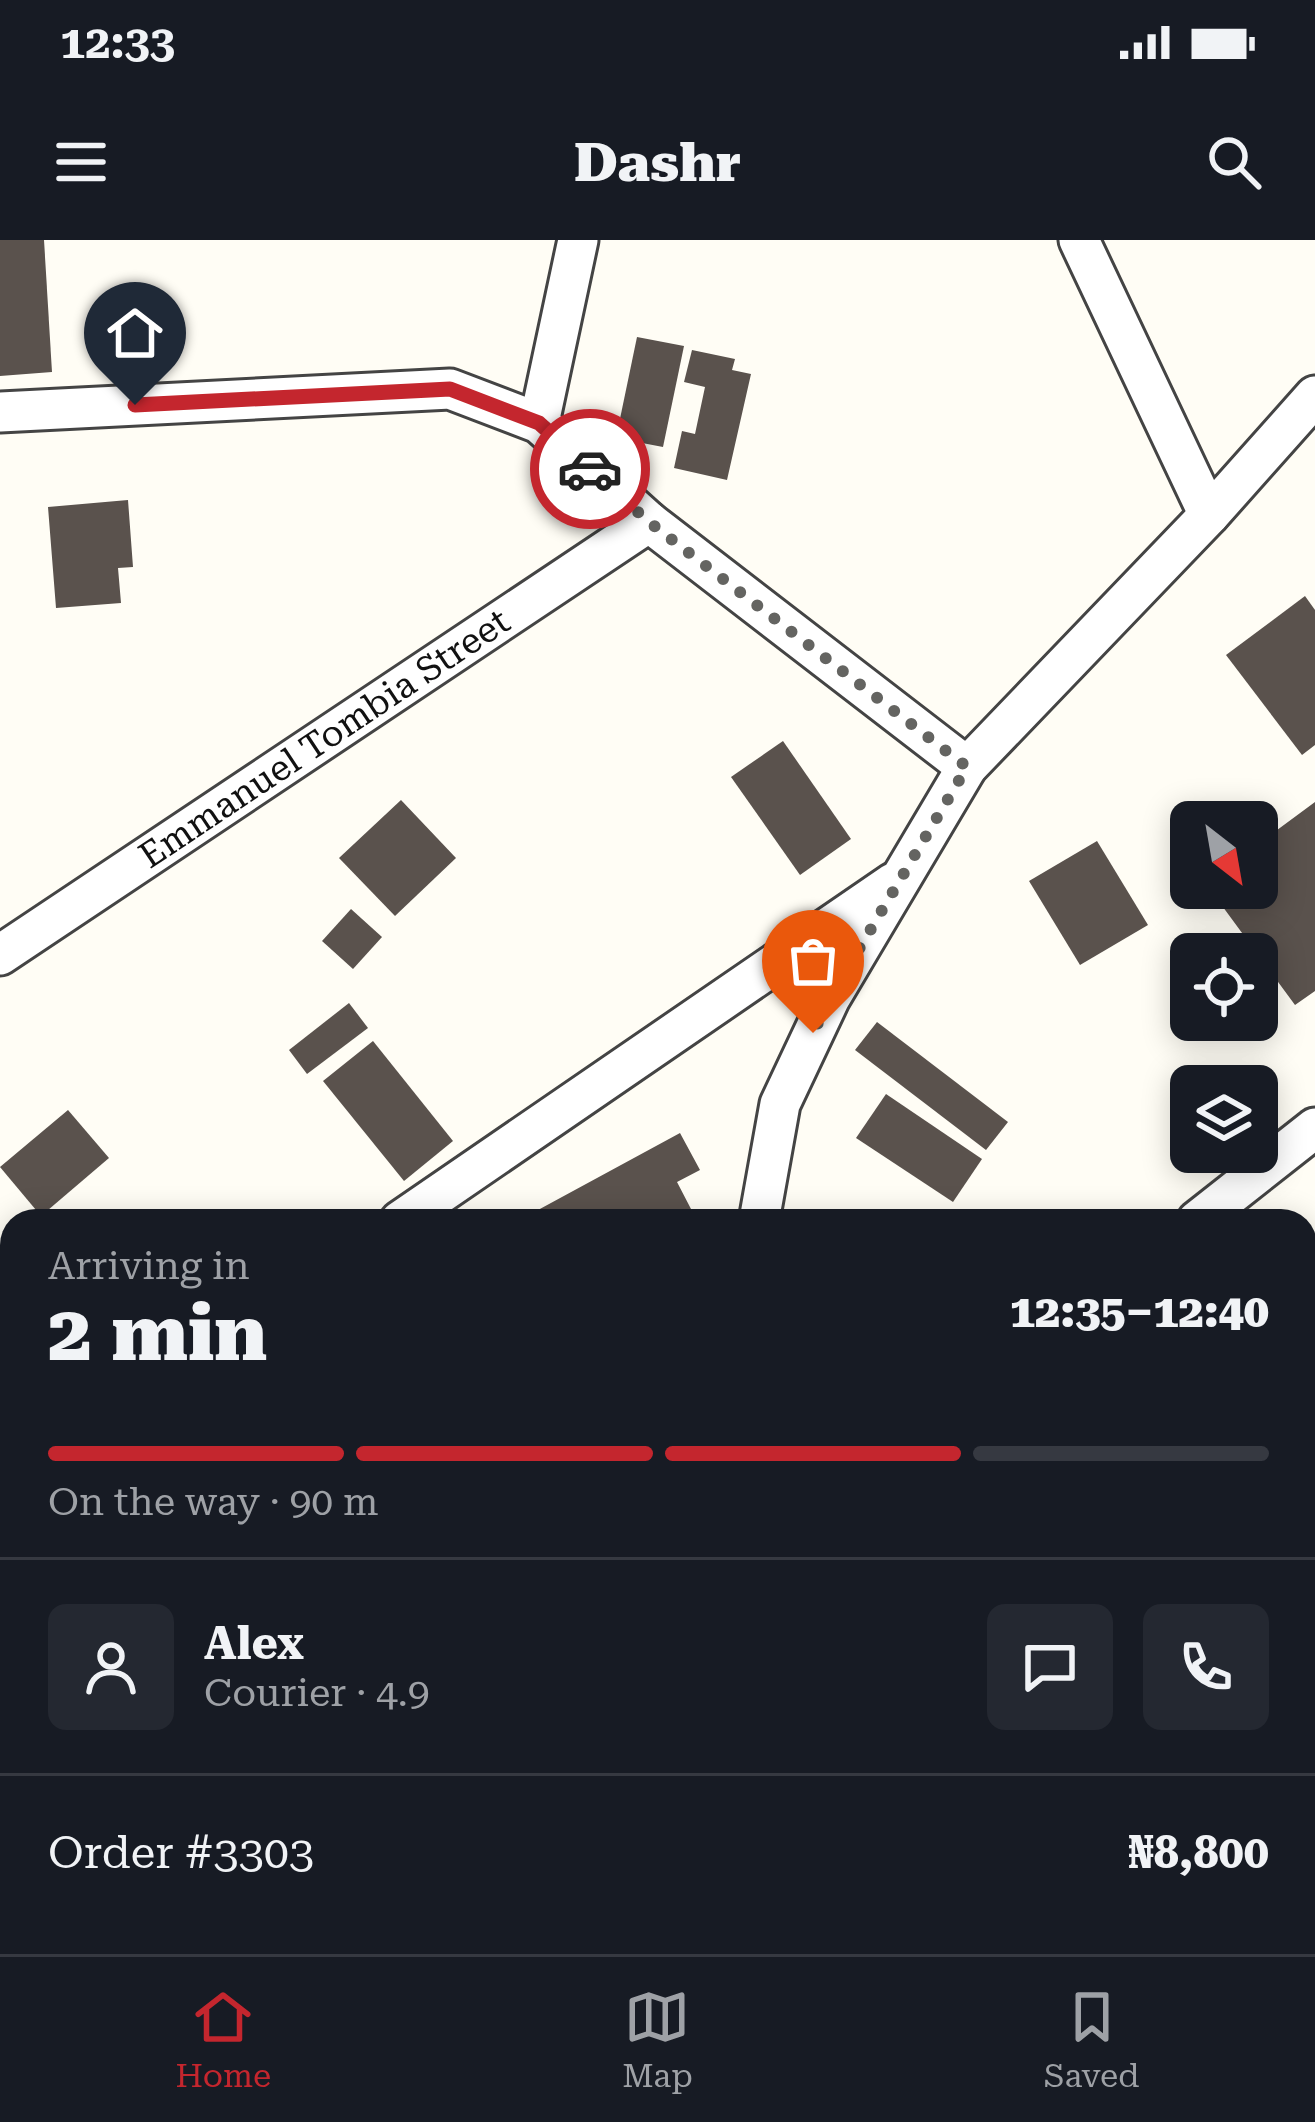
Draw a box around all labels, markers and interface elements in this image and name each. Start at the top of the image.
text: 12:33 [60,16,175,69]
icon: menu [48,129,114,195]
icon: search [1201,129,1267,195]
text: Dashr [574,131,741,194]
pin [84,282,186,405]
icon: home [102,300,168,366]
courier [530,409,650,529]
icon: car [557,436,623,502]
street label: Emmanuel Tombia Street [131,600,517,877]
north arrow [1170,801,1278,909]
map controls [1170,801,1278,1173]
pin [762,910,864,1033]
icon: bag [780,928,846,994]
button: locate [1170,933,1278,1041]
button: layers [1170,1065,1278,1173]
text: Arriving in [48,1243,250,1289]
text: 12:35–12:40 [1010,1285,1269,1338]
text: 2 min [48,1288,267,1379]
text: On the way · 90 m [48,1479,379,1525]
button: person [48,1604,174,1730]
button: chat [987,1604,1113,1730]
button: phone [1143,1604,1269,1730]
text: Alex [204,1617,304,1670]
text: Courier · 4.9 [204,1670,430,1716]
text: Order #3303 [48,1826,314,1879]
text: ₦8,800 [1128,1826,1269,1879]
tab: Home [176,1984,271,2095]
tab: Map [622,1984,693,2095]
tab: Saved [1044,1984,1139,2095]

